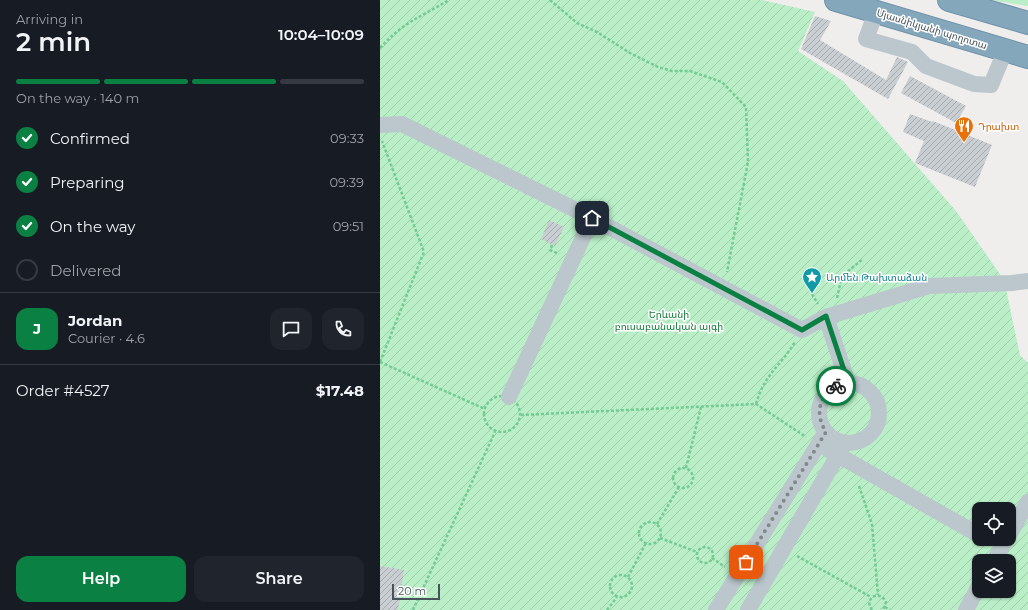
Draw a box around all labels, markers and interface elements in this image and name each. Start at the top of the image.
street label: Մյասնիկյանի պողոտա [875,6,989,52]
text: Arriving in [16,11,83,27]
text: 10:04–10:09 [278,25,364,44]
text: 2 min [16,26,91,58]
text: On the way · 140 m [16,90,139,106]
restaurant icon: Դրախտ [953,115,975,143]
place label: Դրախտ [978,120,1019,133]
icon: check [16,127,38,149]
text: Confirmed [50,129,130,148]
text: 09:33 [330,130,364,146]
icon: check [16,171,38,193]
text: Preparing [50,173,125,192]
text: 09:39 [329,174,364,190]
pin [575,201,609,235]
icon: home [581,207,603,229]
icon: check [16,215,38,237]
text: On the way [50,217,135,236]
text: 09:51 [333,218,364,234]
text: Delivered [50,261,122,280]
place icon: Արմեն Թախտաձան [801,266,823,294]
place label: Արմեն Թախտաձան [826,271,927,284]
button: chat [270,308,312,350]
button: phone [322,308,364,350]
park label: Երևանի բուսաբանական այգի [615,308,723,333]
text: Jordan [68,311,122,330]
text: J [33,319,41,338]
text: Courier · 4.6 [68,330,145,346]
courier [816,366,856,406]
icon: bike [825,375,847,397]
text: Order #4527 [16,381,110,400]
text: $17.48 [316,381,364,400]
map controls [972,502,1016,598]
button: locate [972,502,1016,546]
pin [729,545,763,579]
icon: bag [735,551,757,573]
button: layers [972,554,1016,598]
button: Help [16,556,186,602]
button: Share [194,556,364,602]
scale bar [392,582,440,601]
text: 20 m [398,584,426,598]

